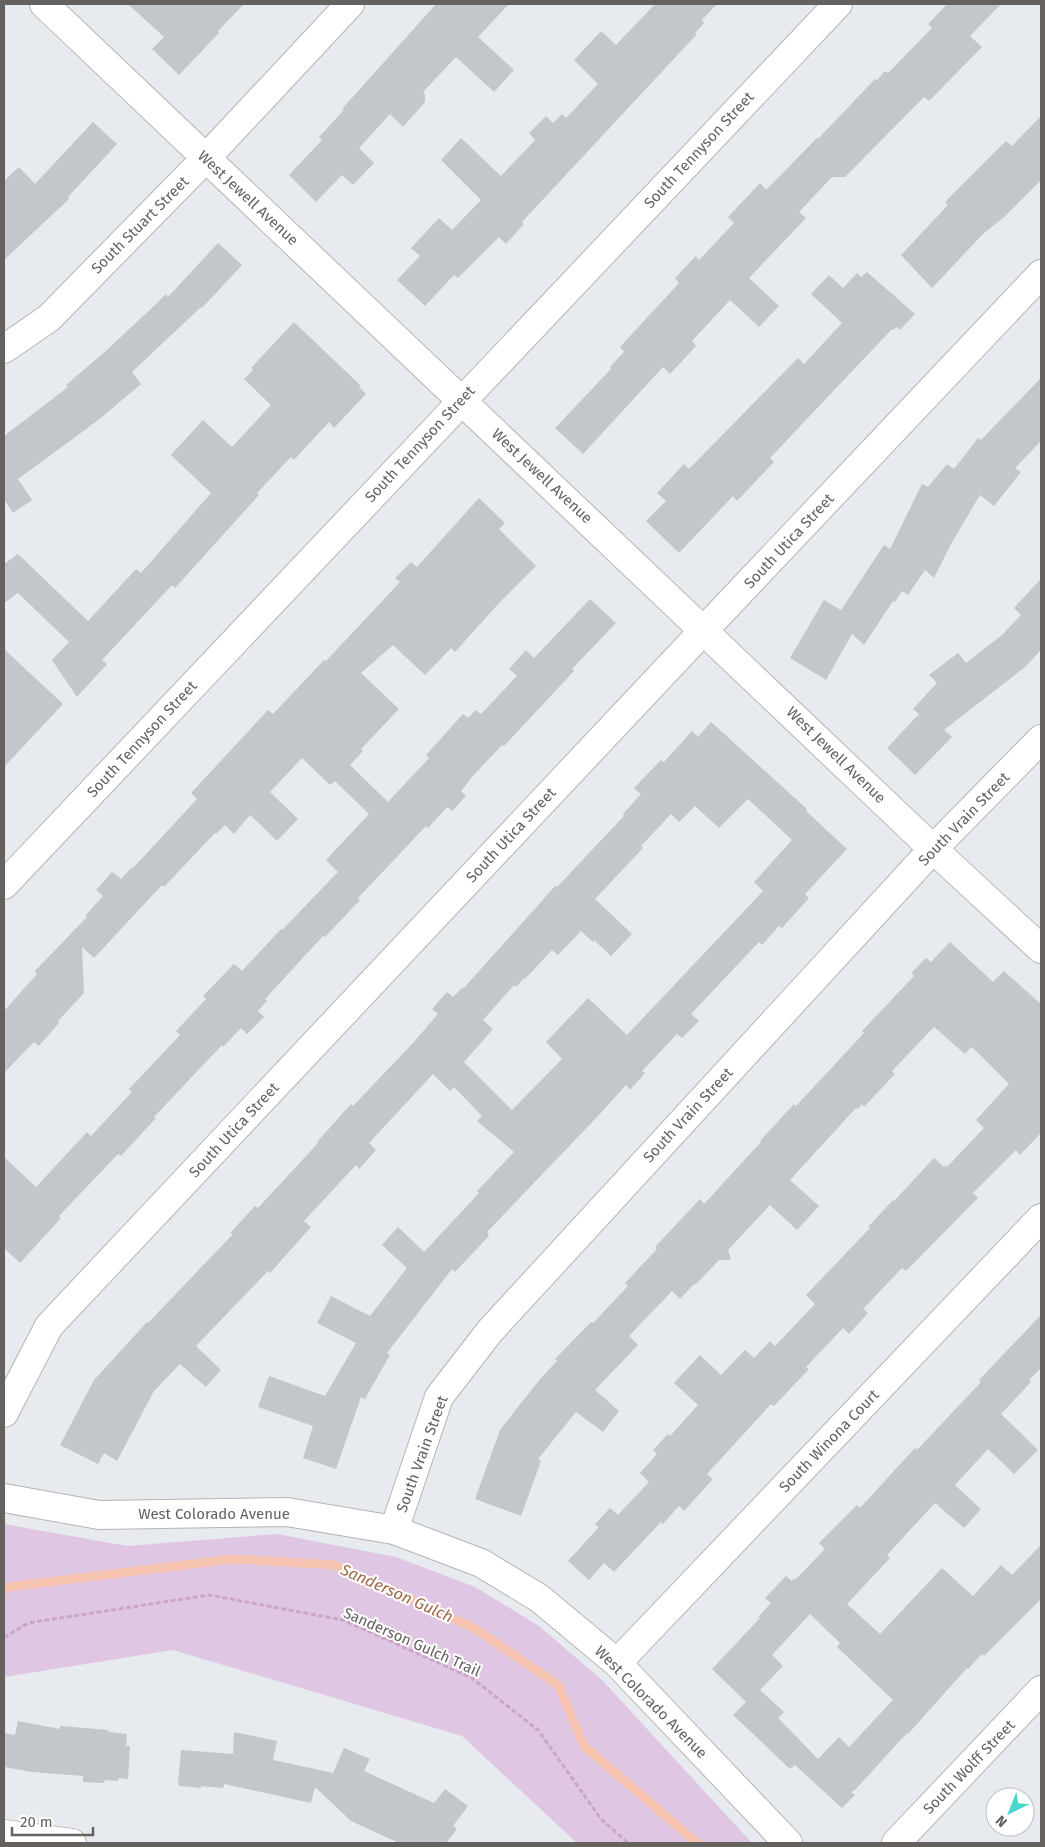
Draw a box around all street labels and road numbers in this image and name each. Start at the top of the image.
street label: South Tennyson Street [640,88,758,212]
street label: West Jewell Avenue [194,147,302,249]
street label: South Stuart Street [88,172,193,277]
street label: South Tennyson Street [361,382,479,506]
street label: West Jewell Avenue [488,425,596,527]
street label: South Utica Street [740,489,838,592]
street label: South Tennyson Street [83,677,201,801]
street label: West Jewell Avenue [783,703,889,807]
street label: South Vrain Street [915,768,1014,870]
street label: South Utica Street [462,783,560,886]
street label: South Vrain Street [639,1063,737,1166]
street label: South Utica Street [185,1078,283,1181]
street label: South Winona Court [775,1386,883,1496]
street label: South Vrain Street [392,1393,452,1515]
street label: West Colorado Avenue [138,1505,290,1523]
street label: Sanderson Gulch Trail [341,1604,484,1681]
street label: West Colorado Avenue [591,1642,711,1762]
street label: South Wolff Street [919,1716,1019,1818]

